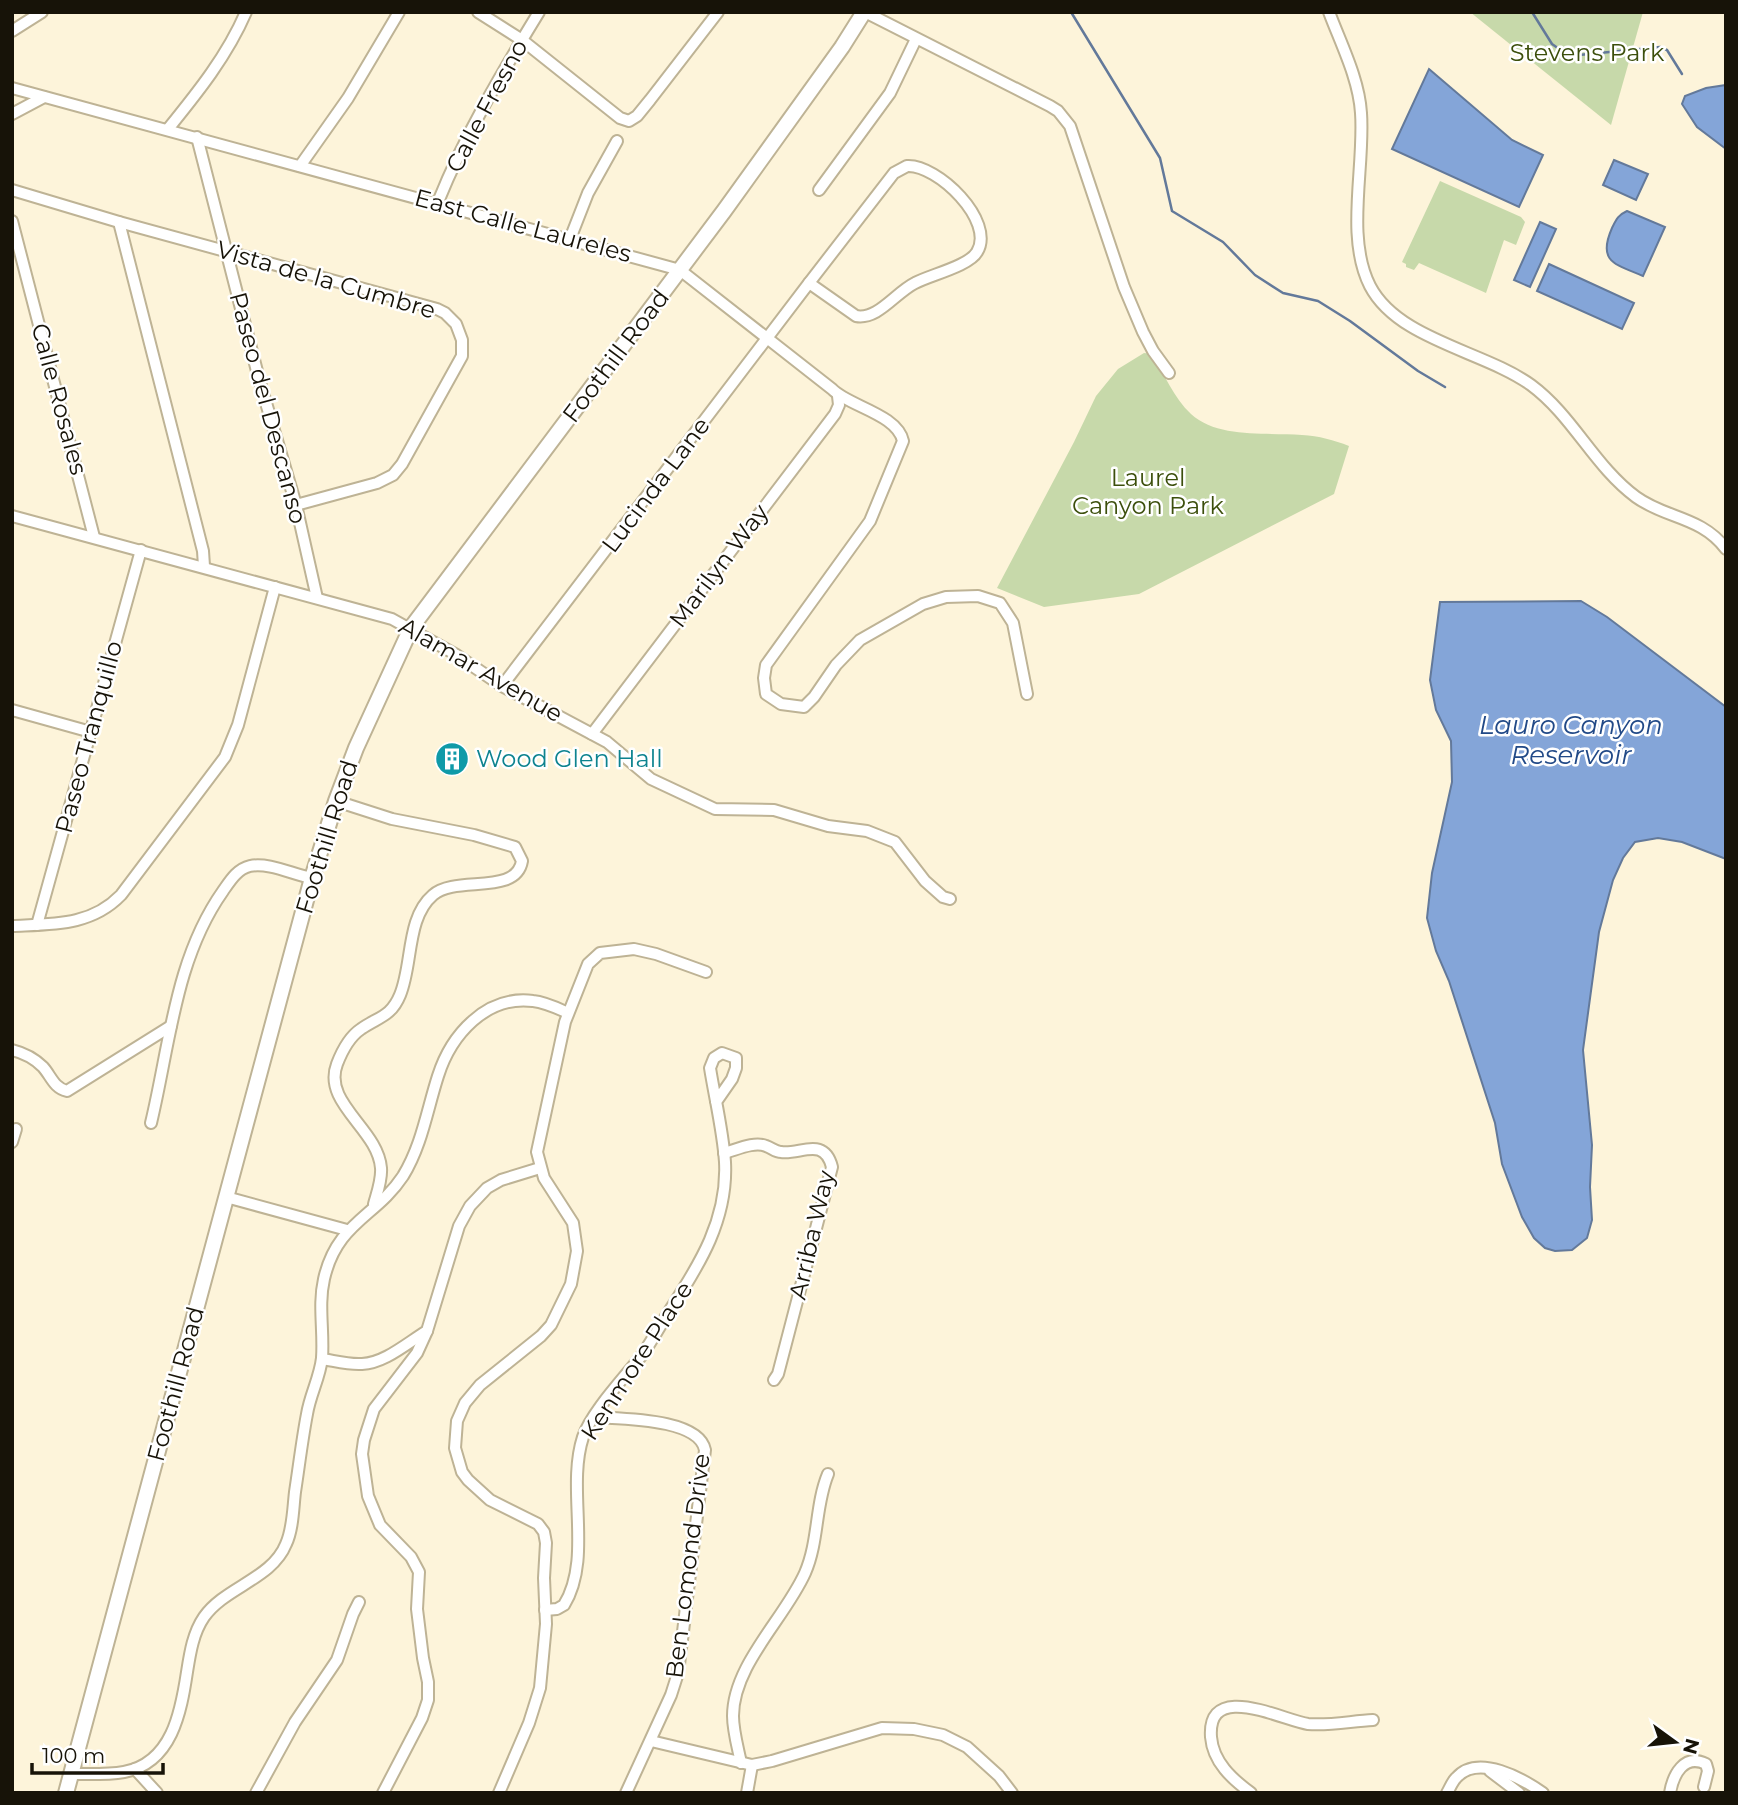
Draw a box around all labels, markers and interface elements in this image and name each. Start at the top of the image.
street label: Calle Fresno [439,34,534,177]
park label: Stevens Park [1510,38,1665,67]
street label: East Calle Laureles [411,183,635,268]
street label: Vista de la Cumbre [213,234,439,325]
street label: Foothill Road [556,283,675,428]
street label: Paseo del Descanso [224,289,313,527]
street label: Calle Rosales [25,320,94,478]
street label: Lucinda Lane [595,411,716,558]
park label: Laurel Canyon Park [1072,463,1225,520]
street label: Marilyn Way [663,498,774,633]
street label: Alamar Avenue [394,611,568,728]
street label: Paseo Tranquillo [49,638,128,836]
water label: Lauro Canyon Reservoir [1479,709,1663,771]
building icon: Wood Glen Hall [433,740,471,778]
place label: Wood Glen Hall [476,744,663,773]
street label: Foothill Road [289,756,364,917]
street label: Arriba Way [783,1168,840,1302]
street label: Kenmore Place [574,1276,699,1446]
street label: Foothill Road [141,1303,210,1465]
street label: Ben Lomond Drive [659,1452,716,1680]
north arrow [1640,1707,1710,1777]
scale bar [32,1731,163,1775]
text: N [1678,1736,1704,1757]
text: 100 m [42,1743,105,1768]

